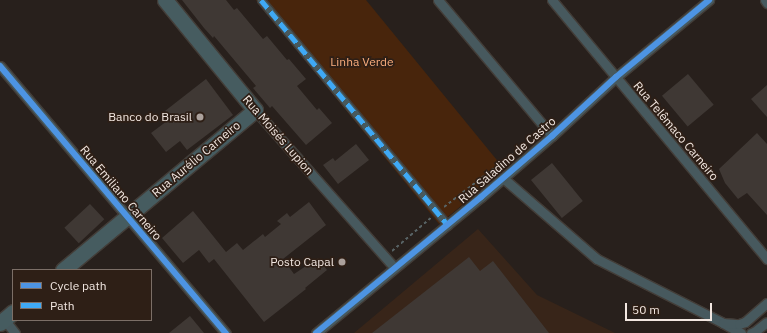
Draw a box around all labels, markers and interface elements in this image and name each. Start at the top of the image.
park label: Linha Verde [330,55,394,69]
street label: Rua Telêmaco Carneiro [631,79,721,183]
street label: Rua Moisés Lupion [240,92,316,178]
place label: Banco do Brasil [108,110,192,124]
marker: Banco do Brasil [195,112,205,122]
street label: Rua Saladino de Castro [455,114,559,206]
street label: Rua Aurélio Carneiro [149,118,243,200]
street label: Rua Emiliano Carneiro [77,143,165,243]
place label: Posto Capal [270,255,334,269]
marker: Posto Capal [337,257,347,267]
legend [12,269,152,321]
text: Cycle path [50,278,107,293]
scale bar [627,295,714,321]
text: Path [50,298,75,313]
text: 50 m [632,302,660,317]

